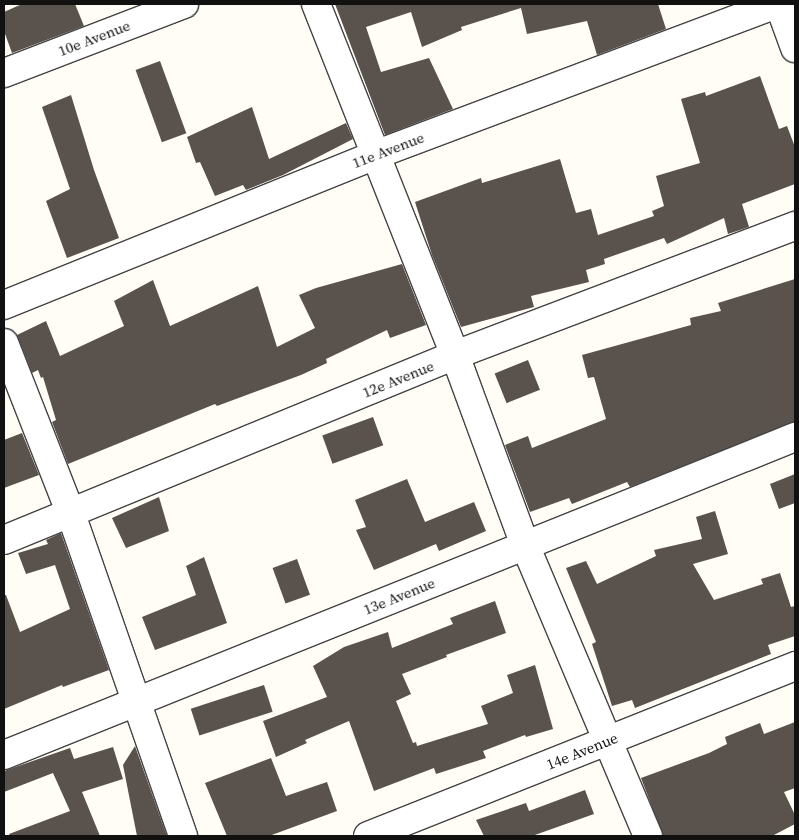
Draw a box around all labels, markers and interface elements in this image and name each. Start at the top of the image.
street label: 10e Avenue [56,16,132,60]
street label: 11e Avenue [350,128,426,172]
street label: 12e Avenue [360,357,436,401]
street label: 13e Avenue [361,574,437,618]
street label: 14e Avenue [544,729,620,773]

